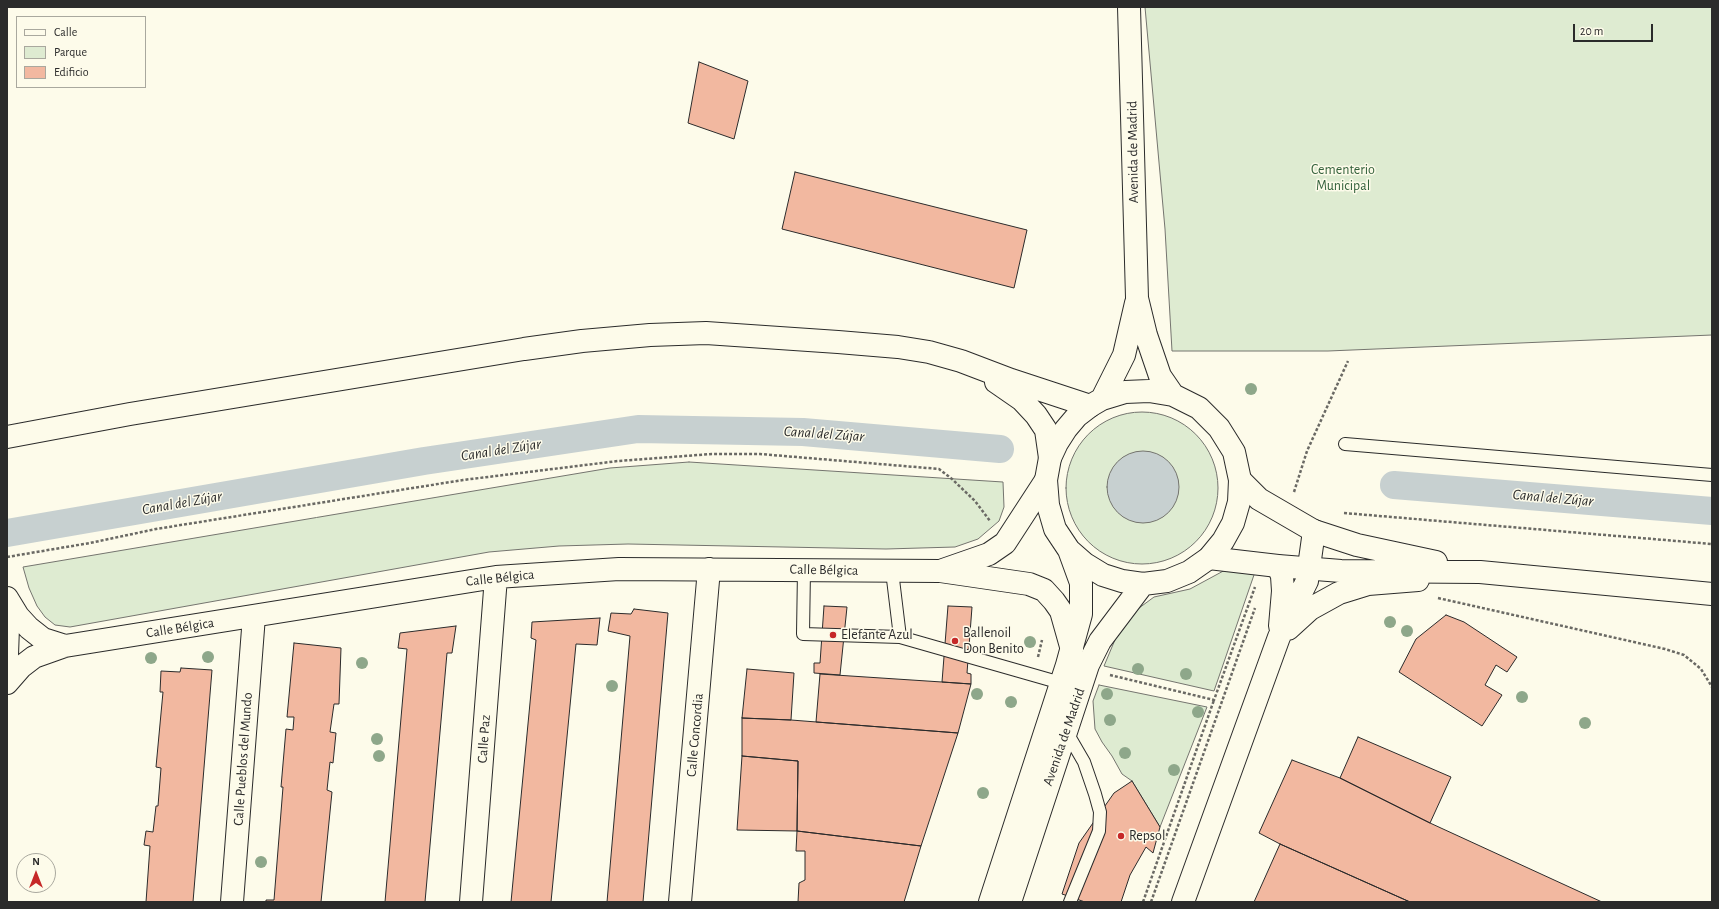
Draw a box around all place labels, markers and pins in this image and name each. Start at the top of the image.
place label: Ballenoil Don Benito [963,625,1024,658]
place label: Elefante Azul [841,627,913,643]
marker: Elefante Azul [828,630,838,640]
marker: Ballenoil Don Benito [950,636,960,646]
place label: Repsol [1129,828,1165,844]
marker: Repsol [1116,831,1126,841]

